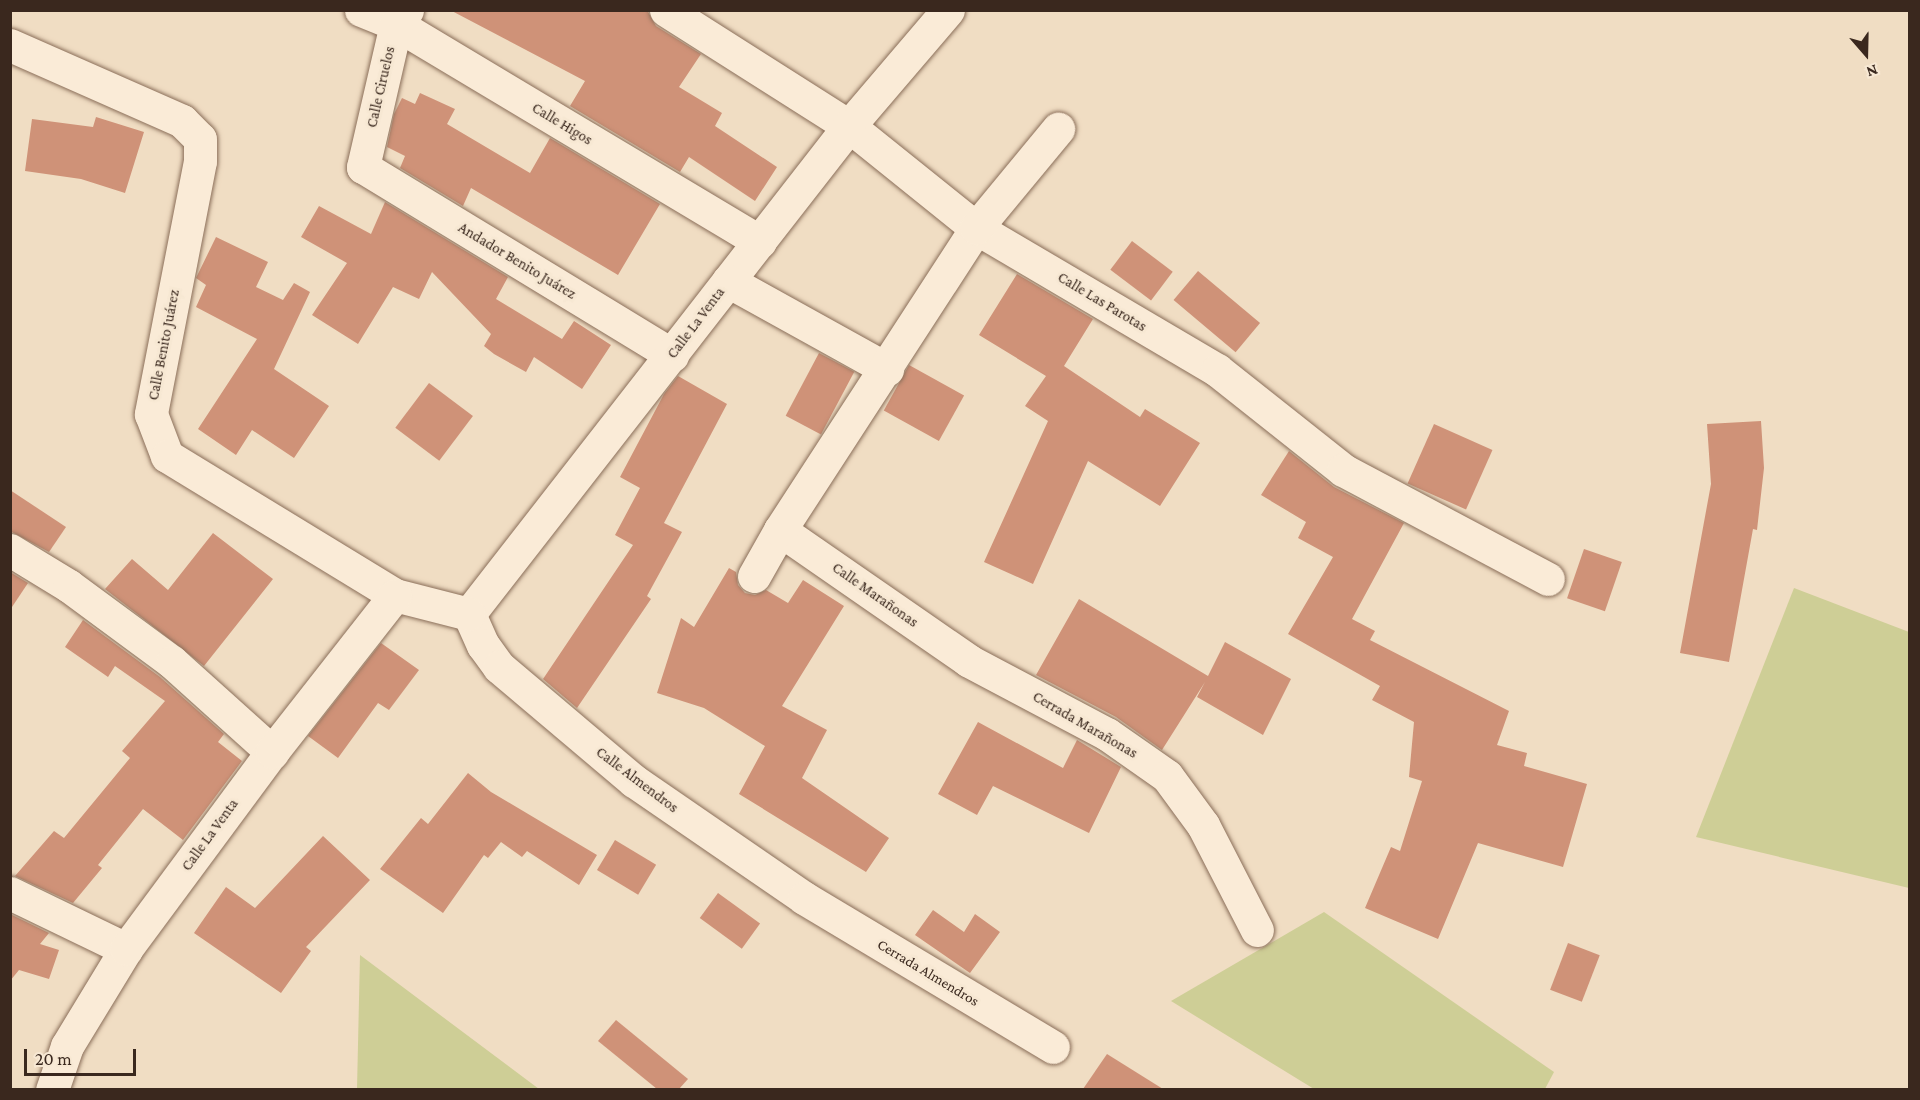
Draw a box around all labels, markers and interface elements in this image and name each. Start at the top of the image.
north arrow [1836,24,1896,84]
street label: Calle Ciruelos [363,45,399,129]
text: N [1864,62,1880,81]
street label: Calle Higos [529,99,595,149]
street label: Andador Benito Juárez [455,219,579,303]
street label: Calle Las Parotas [1054,268,1150,336]
street label: Calle La Venta [663,284,729,362]
street label: Calle Benito Juárez [144,288,184,402]
street label: Calle Marañonas [829,559,921,631]
street label: Cerrada Marañonas [1029,688,1141,762]
street label: Calle Almendros [592,743,682,817]
street label: Calle La Venta [178,795,242,875]
street label: Cerrada Almendros [874,935,982,1011]
scale bar [27,1037,140,1075]
text: 20 m [35,1049,72,1069]

